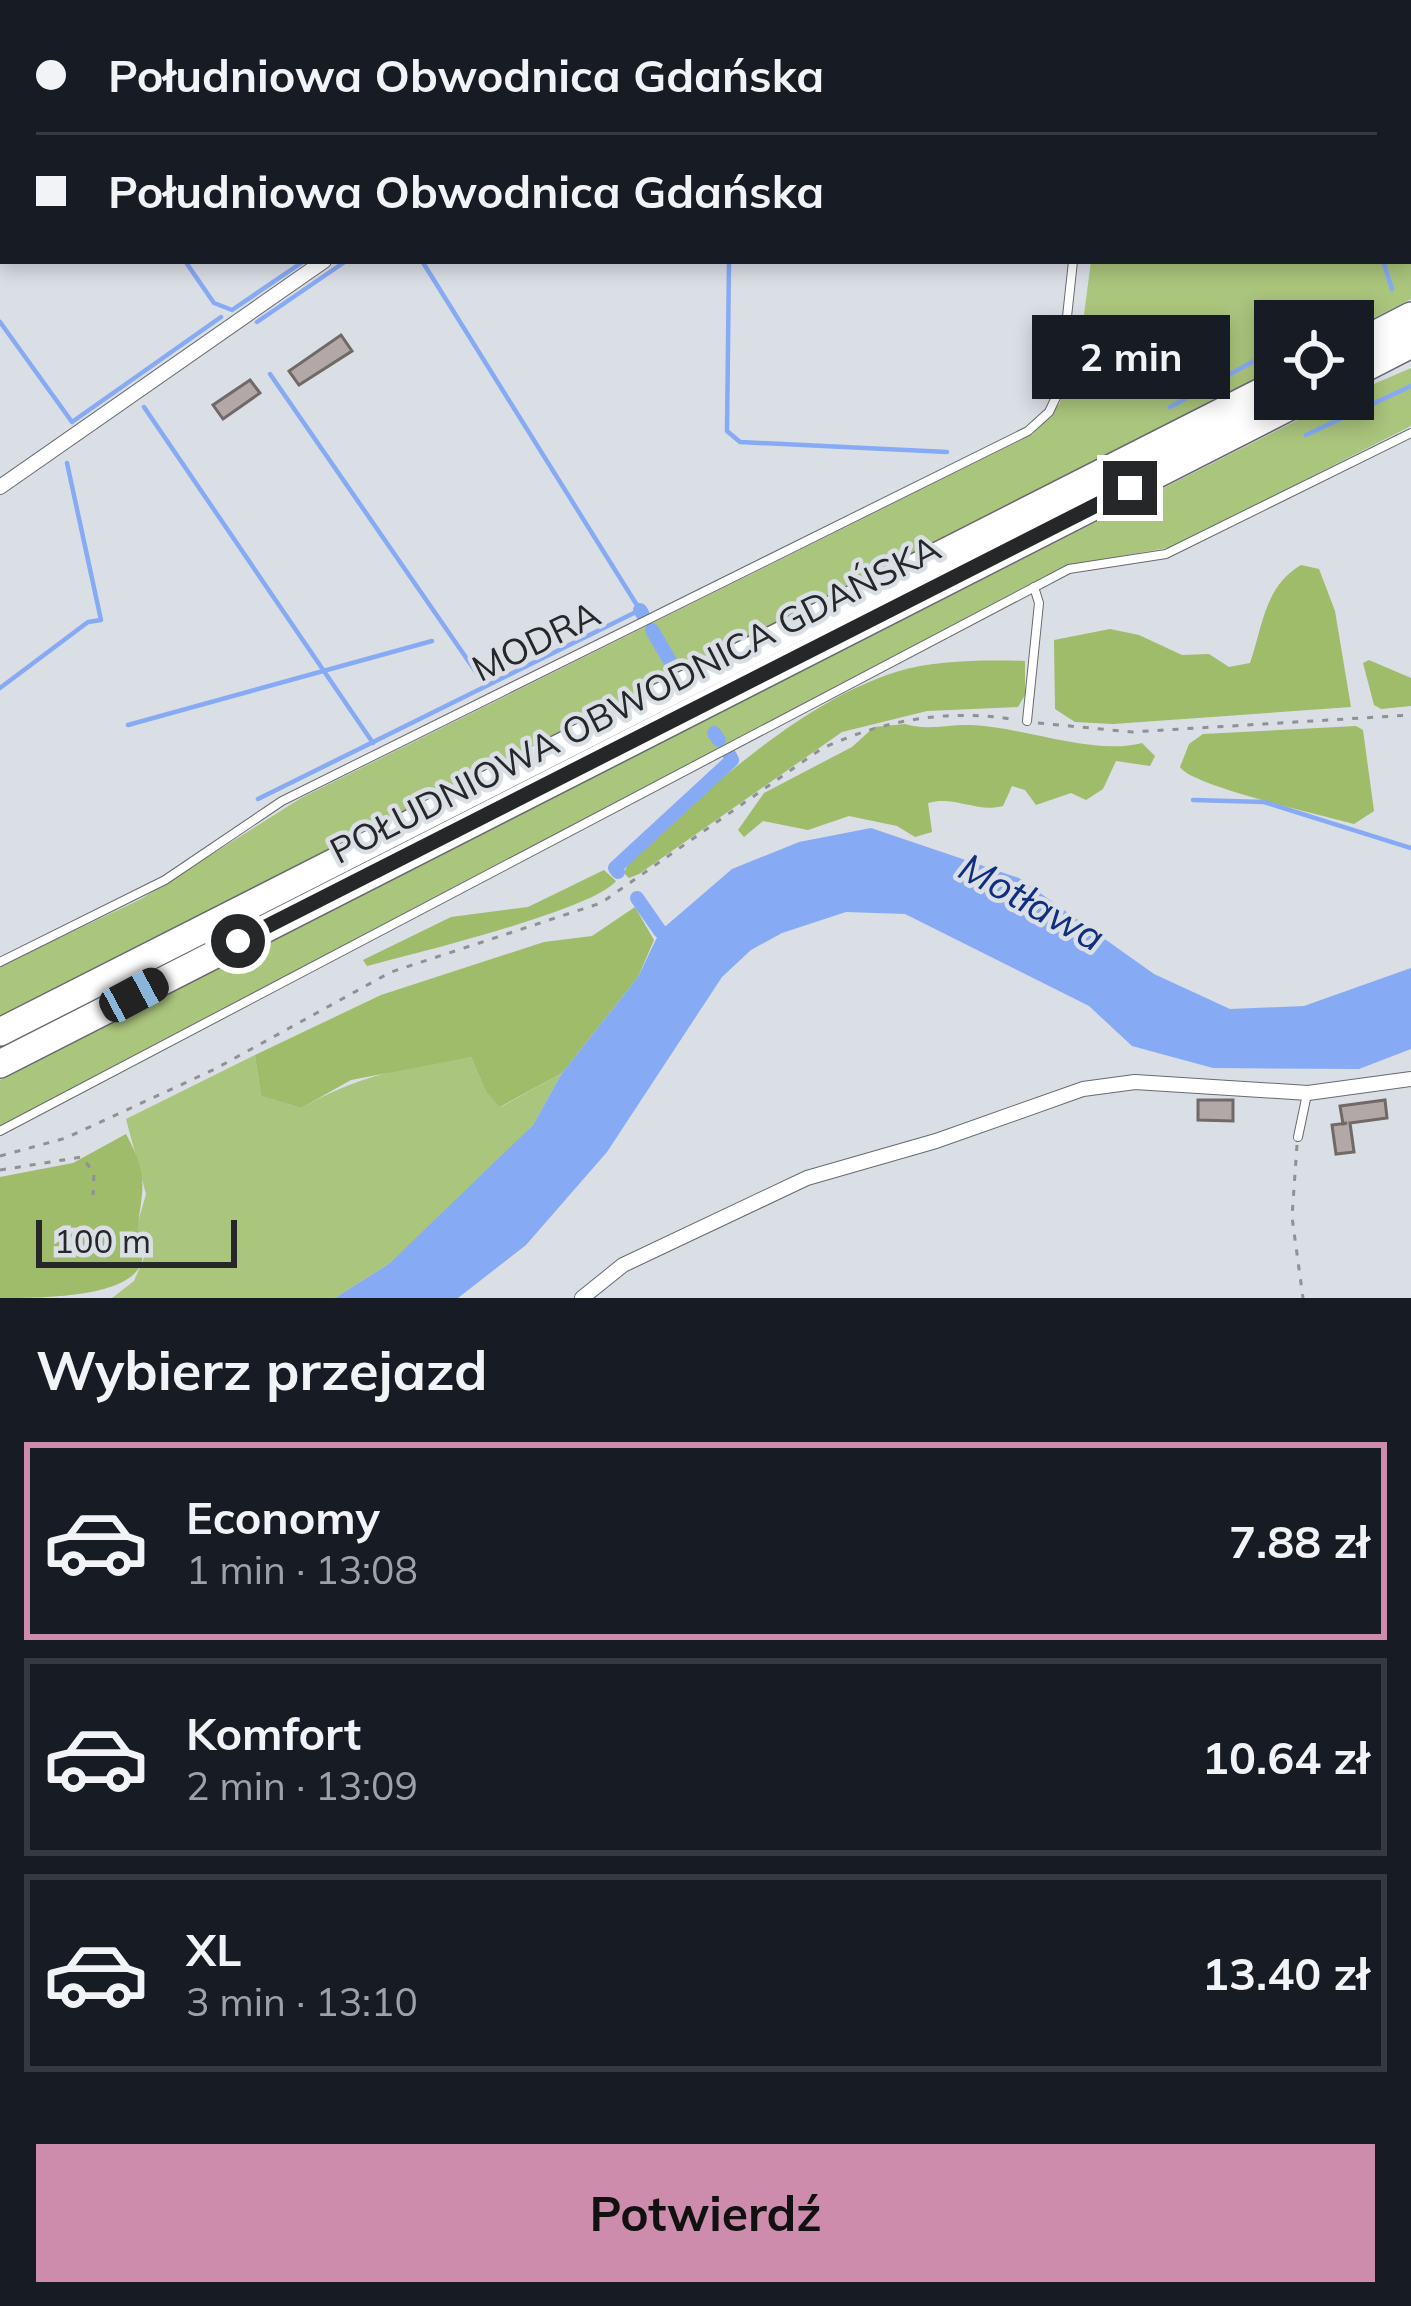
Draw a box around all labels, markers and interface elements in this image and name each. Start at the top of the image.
text: Południowa Obwodnica Gdańska [108,47,824,103]
text: Południowa Obwodnica Gdańska [108,163,824,219]
map controls [1254,300,1374,420]
button: locate [1254,300,1374,420]
callout: 2 min [1031,314,1229,398]
text: 2 min [1080,332,1182,381]
route end [1103,461,1157,515]
street label: POŁUDNIOWA OBWODNICA GDAŃSKA [322,524,948,873]
street label: MODRA [465,590,607,691]
water label: Motława [951,842,1113,961]
route start [211,914,265,968]
car [94,962,174,1028]
scale bar [36,1214,237,1267]
text: 100 m [54,1220,151,1261]
text: Wybierz przejazd [36,1336,487,1404]
icon: car [42,1487,150,1595]
text: Economy [186,1489,380,1545]
text: 7.88 zł [1229,1513,1369,1569]
text: 1 min · 13:08 [186,1545,418,1594]
icon: car [42,1703,150,1811]
text: Komfort [186,1705,361,1761]
text: 10.64 zł [1202,1729,1369,1785]
text: 2 min · 13:09 [186,1761,418,1810]
icon: car [42,1919,150,2027]
text: XL [186,1921,241,1977]
text: 13.40 zł [1202,1945,1369,2001]
text: 3 min · 13:10 [186,1977,418,2026]
button: Potwierdź [36,2144,1375,2282]

